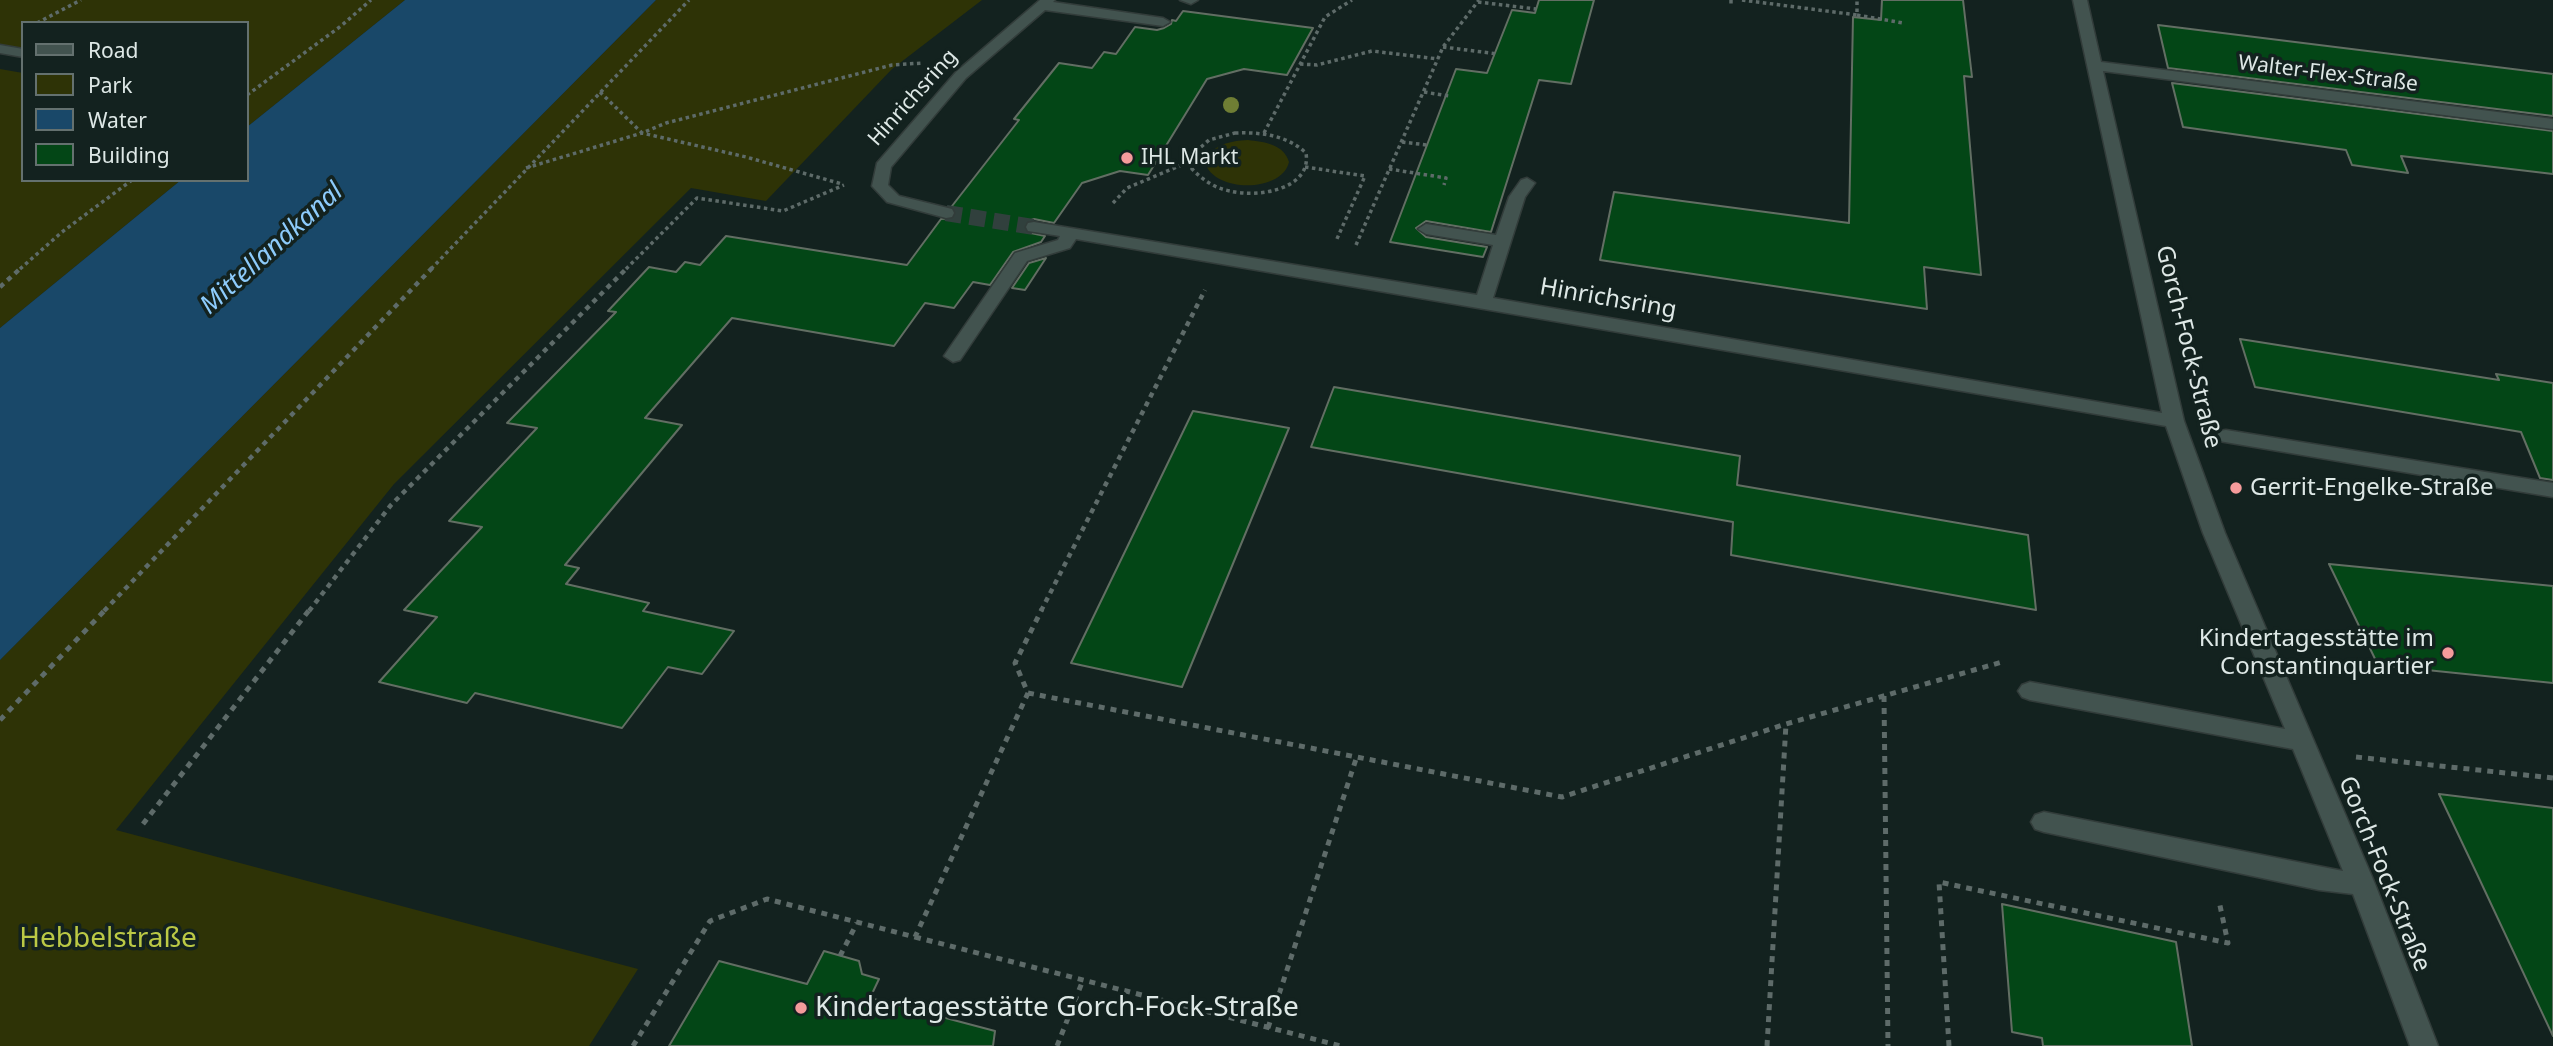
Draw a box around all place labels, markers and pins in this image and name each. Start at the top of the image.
place label: IHL Markt [1141,145,1238,171]
marker: IHL Markt [1119,150,1135,166]
place label: Gerrit-Engelke-Straße [2250,474,2494,502]
marker: Gerrit-Engelke-Straße [2228,480,2244,496]
place label: Kindertagesstätte im Constantinquartier [2199,625,2434,681]
marker: Kindertagesstätte im Constantinquartier [2440,645,2456,661]
place label: Kindertagesstätte Gorch-Fock-Straße [815,991,1299,1025]
marker: Kindertagesstätte Gorch-Fock-Straße [793,1000,809,1016]

